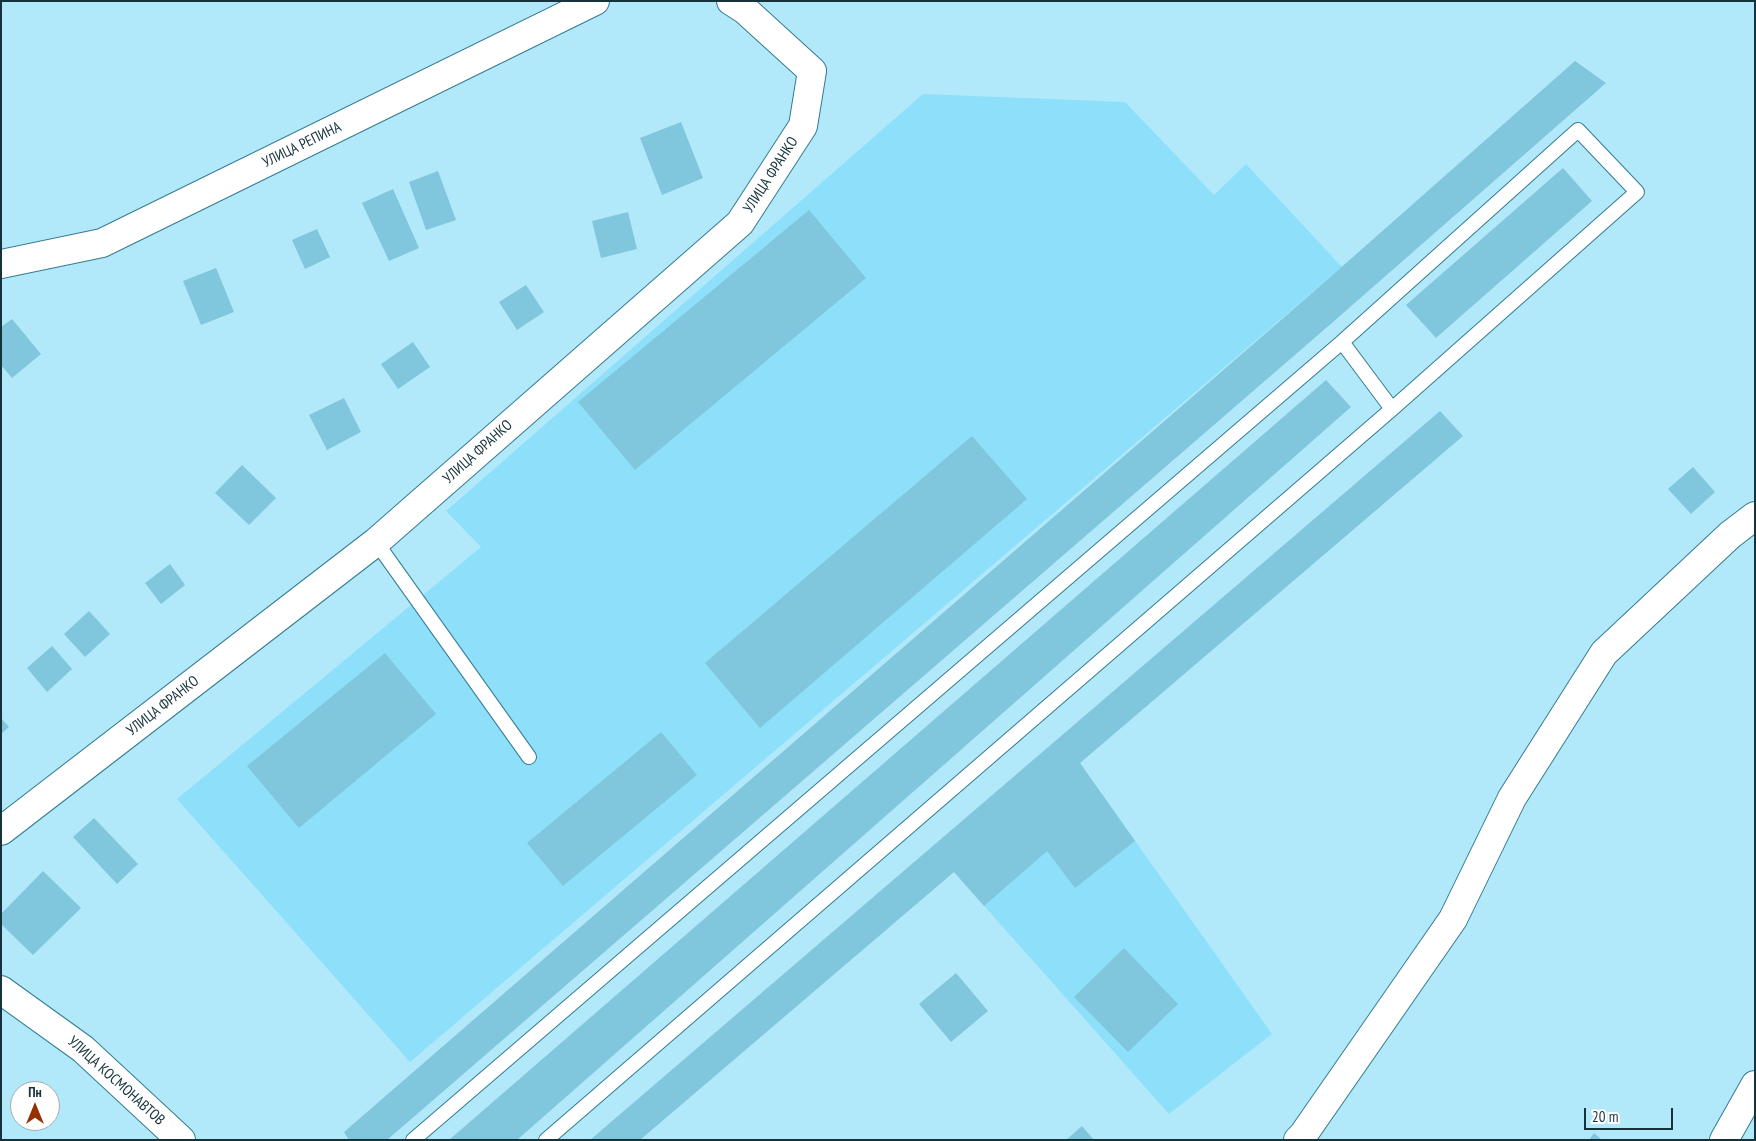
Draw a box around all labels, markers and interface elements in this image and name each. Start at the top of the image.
street label: УЛИЦА РЕПИНА [260,118,344,172]
street label: УЛИЦА ФРАНКО [740,134,802,216]
street label: УЛИЦА ФРАНКО [440,416,516,488]
street label: УЛИЦА ФРАНКО [123,672,203,740]
street label: УЛИЦА КОСМОНАВТОВ [64,1033,168,1129]
north arrow [10,1081,60,1131]
text: Пн [28,1083,42,1101]
scale bar [1586,1098,1675,1130]
text: 20 m [1592,1107,1618,1126]

